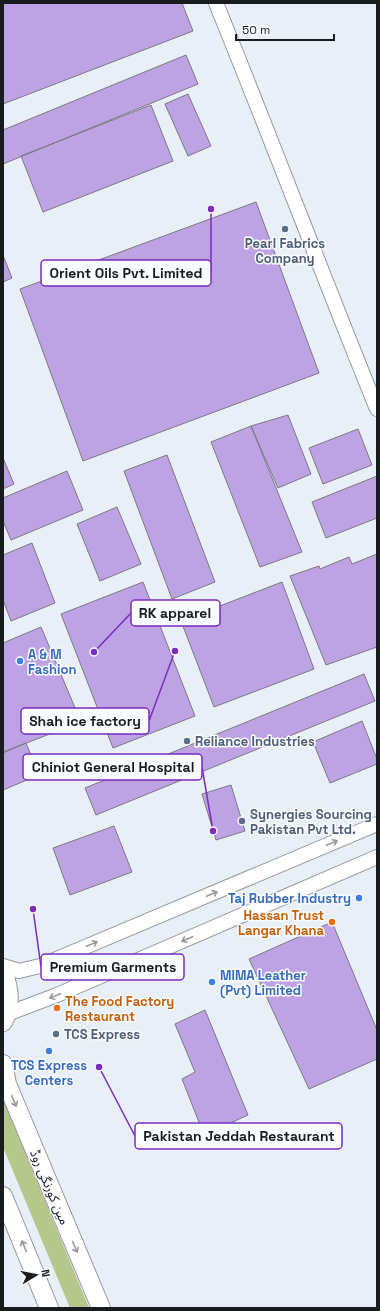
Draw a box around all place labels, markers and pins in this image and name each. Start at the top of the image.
marker: Pearl Fabrics Company [280,224,290,234]
place label: Pearl Fabrics Company [245,235,325,267]
callout: Orient Oils Pvt. Limited [41,260,211,286]
callout: RK apparel [131,600,220,626]
place label: A & M Fashion [28,646,77,678]
marker: A & M Fashion [15,656,25,666]
callout: Shah ice factory [21,708,149,734]
place label: Reliance Industries [195,733,315,750]
marker: Reliance Industries [182,736,192,746]
callout: Chiniot General Hospital [23,754,202,780]
place label: Synergies Sourcing Pakistan Pvt Ltd. [250,806,372,838]
marker: Synergies Sourcing Pakistan Pvt Ltd. [237,816,247,826]
place label: Taj Rubber Industry [228,890,351,907]
marker: Taj Rubber Industry [354,893,364,903]
place label: Hassan Trust Langar Khana [238,907,324,939]
marker: Hassan Trust Langar Khana [327,917,337,927]
callout: Premium Garments [41,954,184,980]
place label: MIMA Leather (Pvt) Limited [220,967,306,999]
marker: MIMA Leather (Pvt) Limited [207,977,217,987]
place label: The Food Factory Restaurant [65,993,174,1025]
marker: The Food Factory Restaurant [52,1003,62,1013]
place label: TCS Express [64,1026,140,1043]
marker: TCS Express [51,1029,61,1039]
marker: TCS Express Centers [44,1046,54,1056]
place label: TCS Express Centers [11,1057,87,1089]
callout: Pakistan Jeddah Restaurant [135,1123,342,1149]

